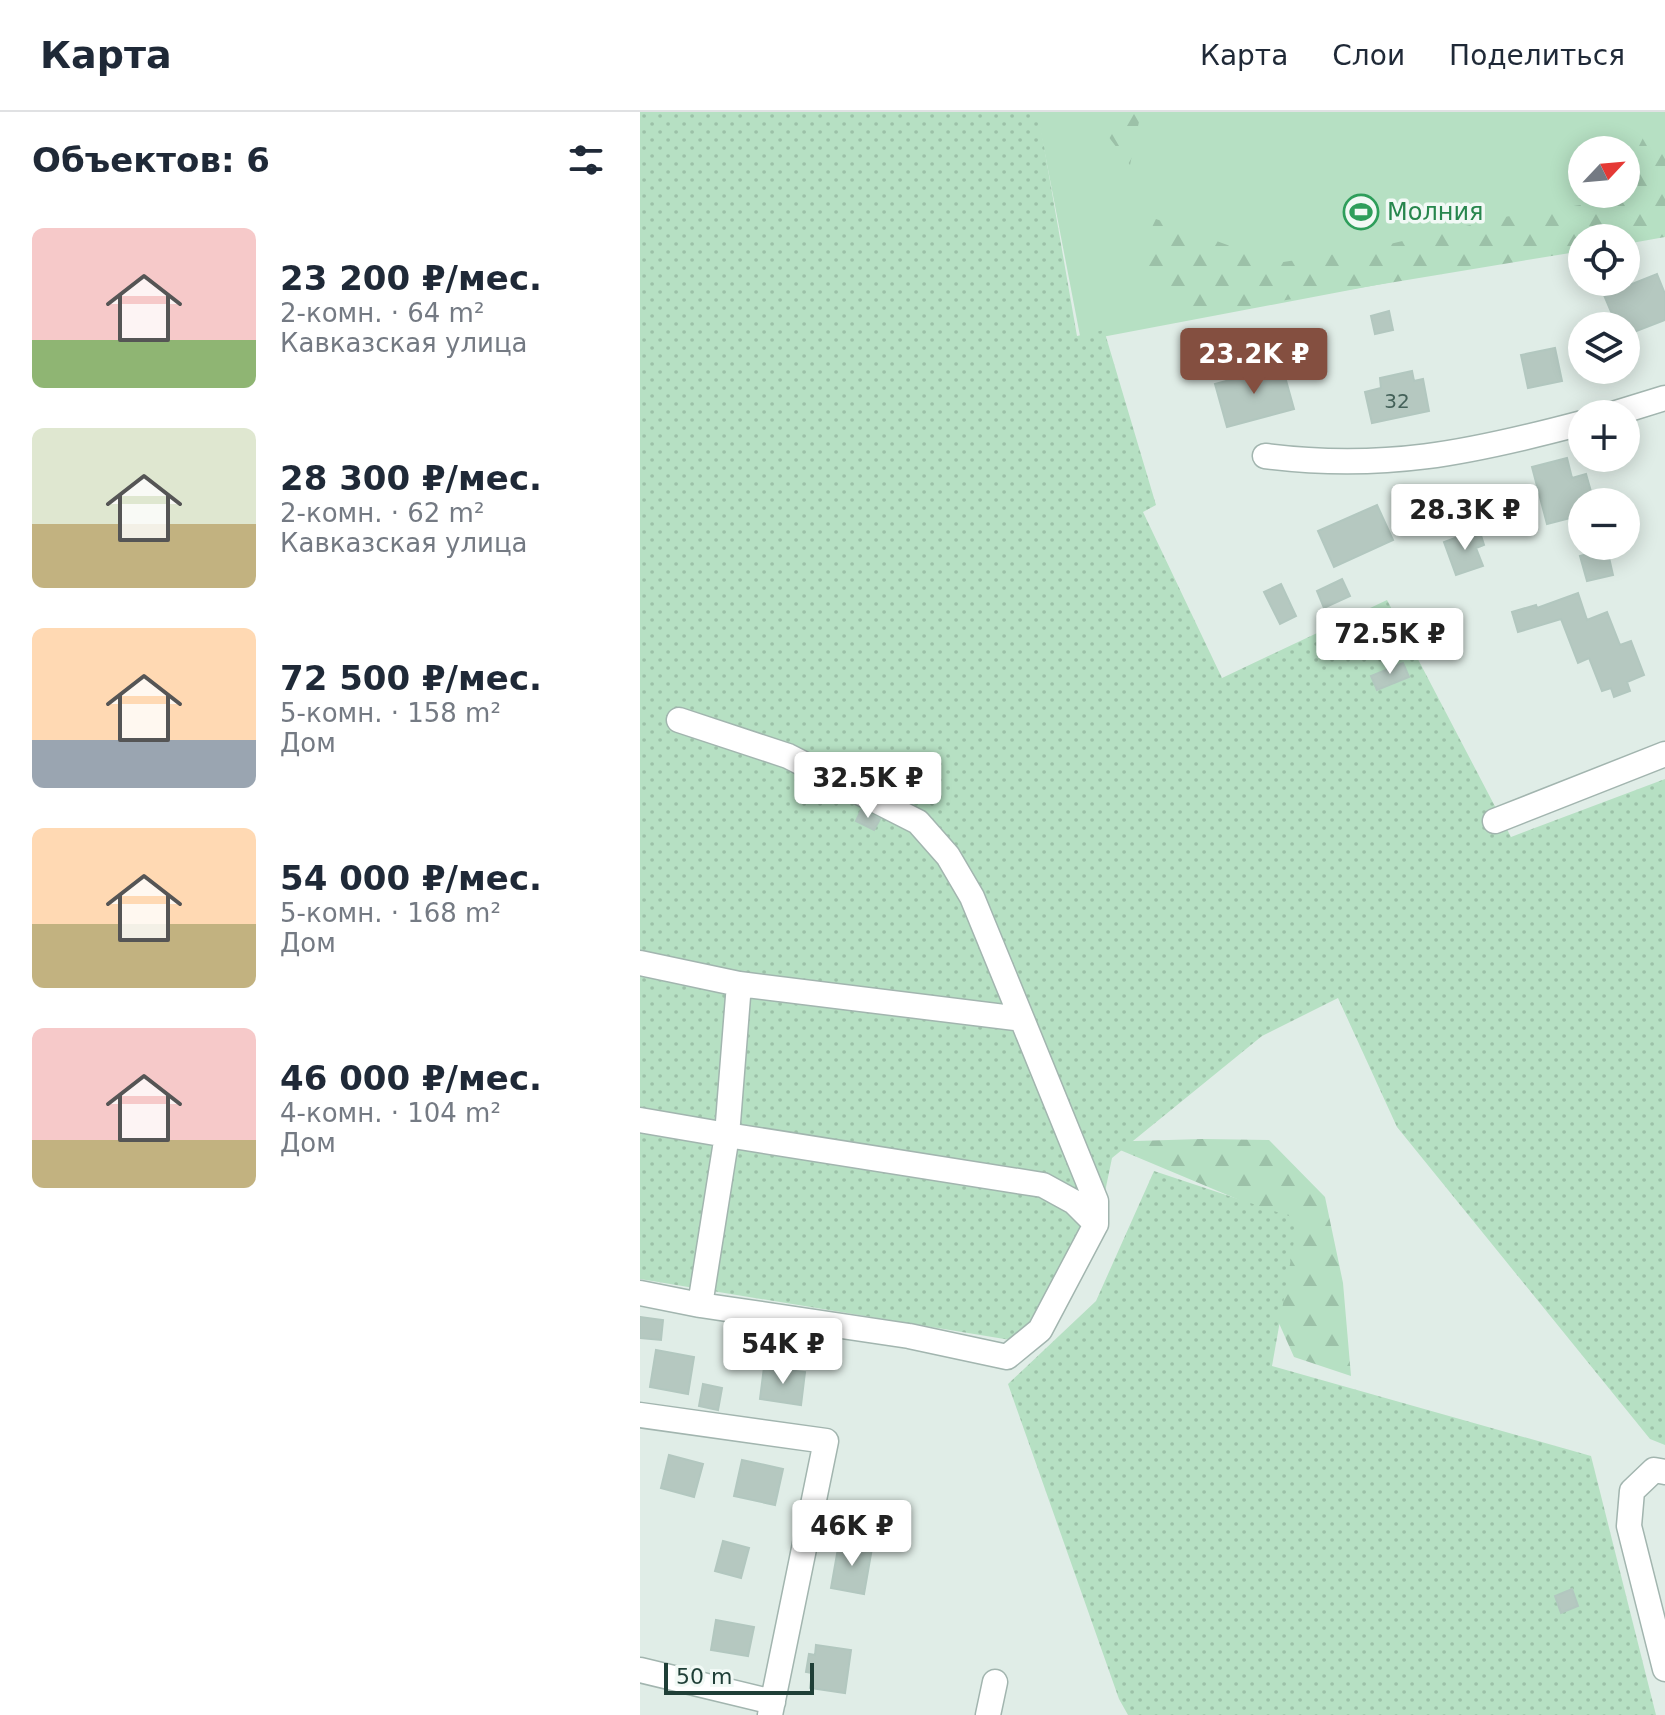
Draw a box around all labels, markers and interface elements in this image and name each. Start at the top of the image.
text: Карта [40,33,172,77]
text: Карта [1200,39,1288,72]
text: Слои [1332,39,1405,72]
text: Поделиться [1449,39,1625,72]
north arrow [1568,136,1640,208]
map controls [1568,136,1640,560]
icon: filters [564,138,608,182]
text: Объектов: 6 [32,140,270,180]
sports icon: Молния [1342,193,1380,231]
place label: Молния [1387,198,1483,226]
button: locate [1568,224,1640,296]
text: 23 200 ₽/мес. [280,258,542,298]
icon: home [96,260,192,356]
text: 2-комн. · 64 m² [280,298,484,328]
button: layers [1568,312,1640,384]
text: Кавказская улица [280,328,528,358]
pin: 23.2K ₽ [1180,328,1328,396]
text: 23.2K ₽ [1198,339,1310,369]
house number: 32 [1384,389,1410,413]
button: + [1568,400,1640,472]
text: 28 300 ₽/мес. [280,458,542,498]
icon: home [96,460,192,556]
pin: 28.3K ₽ [1391,484,1539,552]
button: − [1568,488,1640,560]
text: 28.3K ₽ [1409,495,1521,525]
text: 2-комн. · 62 m² [280,498,484,528]
text: Кавказская улица [280,528,528,558]
pin: 72.5K ₽ [1316,608,1464,676]
text: 72.5K ₽ [1334,619,1446,649]
text: 72 500 ₽/мес. [280,658,542,698]
icon: home [96,660,192,756]
text: 5-комн. · 158 m² [280,698,501,728]
text: Дом [280,728,336,758]
pin: 32.5K ₽ [794,752,942,820]
text: 32.5K ₽ [812,763,924,793]
text: 54 000 ₽/мес. [280,858,542,898]
icon: home [96,860,192,956]
text: 5-комн. · 168 m² [280,898,501,928]
text: Дом [280,928,336,958]
text: 46 000 ₽/мес. [280,1058,542,1098]
icon: home [96,1060,192,1156]
text: 4-комн. · 104 m² [280,1098,501,1128]
text: Дом [280,1128,336,1158]
pin: 54K ₽ [727,1318,839,1386]
text: 54K ₽ [741,1329,825,1359]
pin: 46K ₽ [796,1500,908,1568]
text: 46K ₽ [810,1511,894,1541]
scale bar [664,1659,814,1695]
text: 50 m [676,1664,732,1689]

